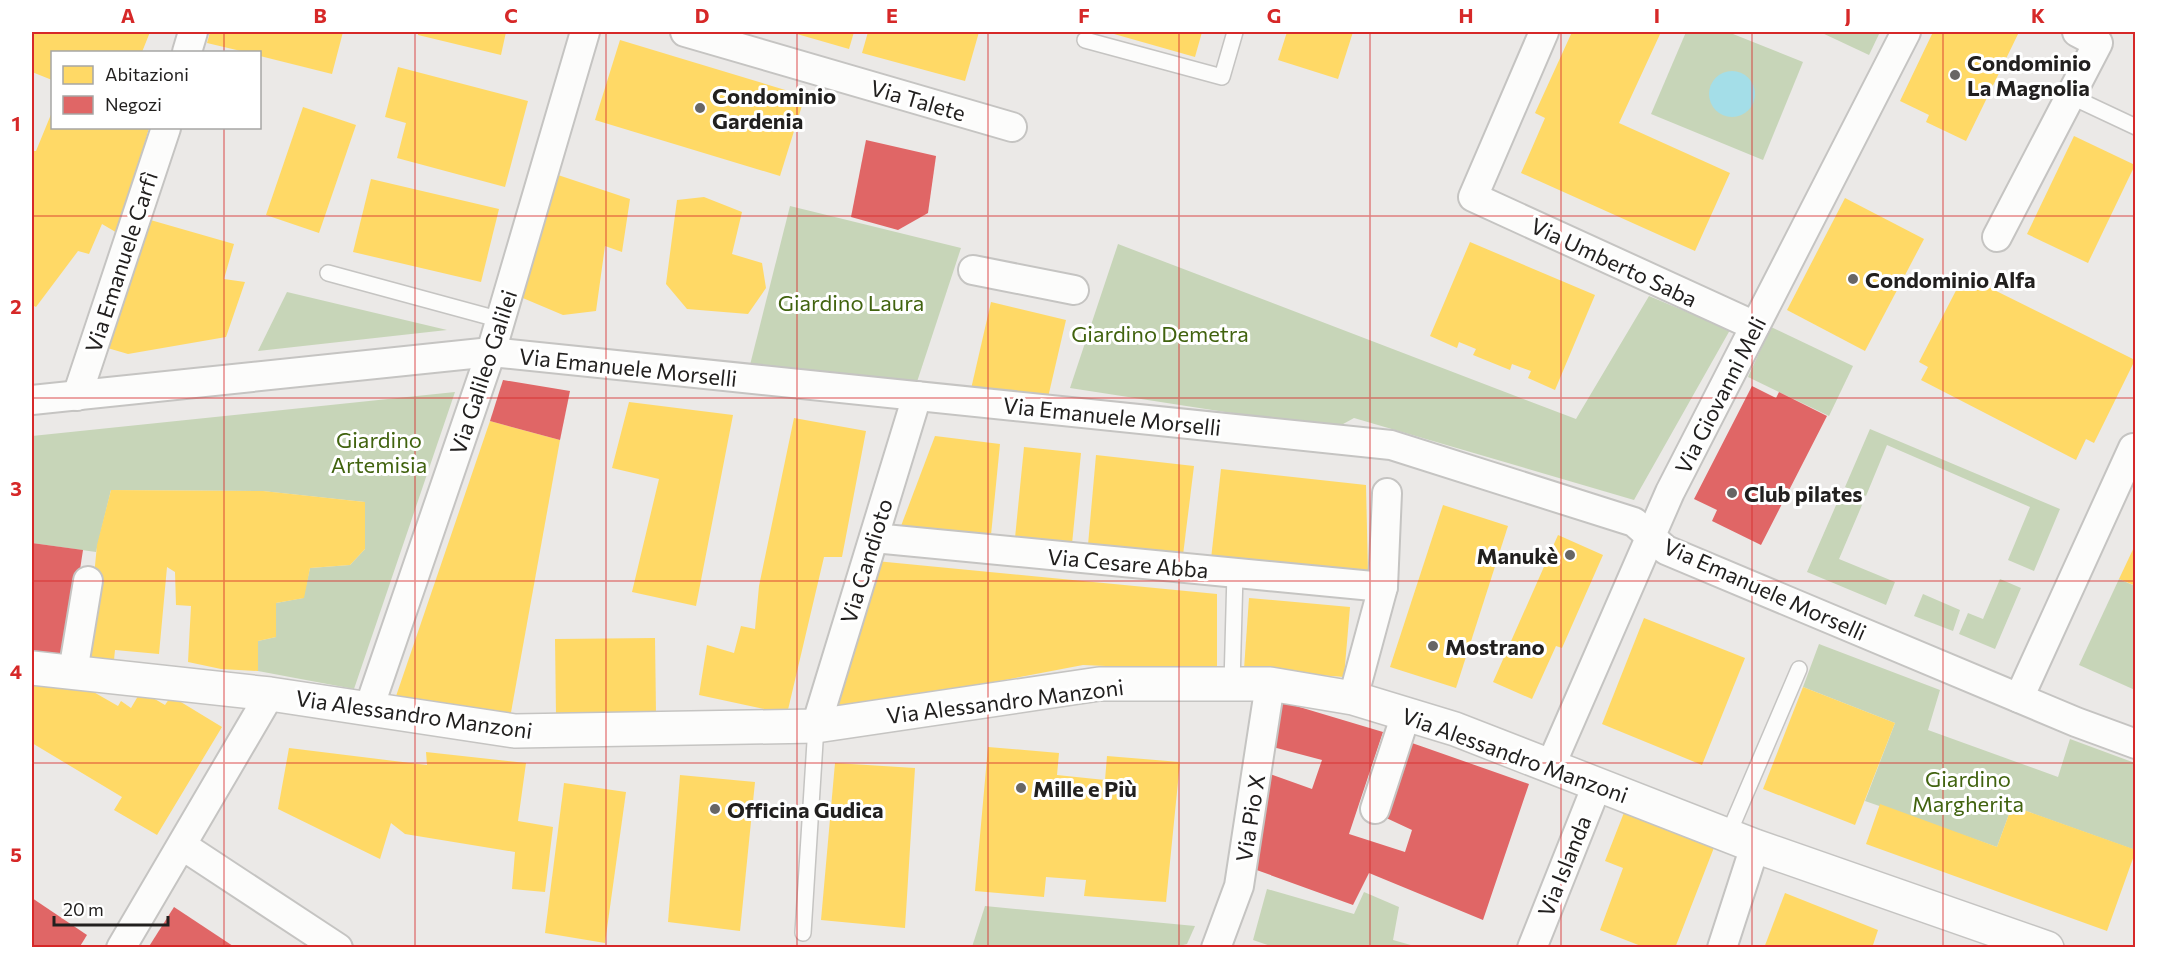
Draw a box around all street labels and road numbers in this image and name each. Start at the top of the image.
street label: Via Talete [867,74,969,126]
street label: Via Emanuele Carfì [79,168,163,356]
street label: Via Umberto Saba [1527,212,1701,312]
street label: Via Galileo Galilei [444,286,522,458]
street label: Via Giovanni Meli [1669,312,1771,478]
street label: Via Emanuele Morselli [518,342,738,392]
street label: Via Emanuele Morselli [1002,391,1222,441]
street label: Via Candioto [834,495,898,627]
street label: Via Emanuele Morselli [1659,532,1871,646]
street label: Via Cesare Abba [1046,543,1210,583]
street label: Via Alessandro Manzoni [885,673,1125,729]
street label: Via Alessandro Manzoni [294,684,534,744]
street label: Via Alessandro Manzoni [1398,701,1632,809]
street label: Via Pio X [1230,772,1270,864]
street label: Via Islanda [1532,812,1596,920]

